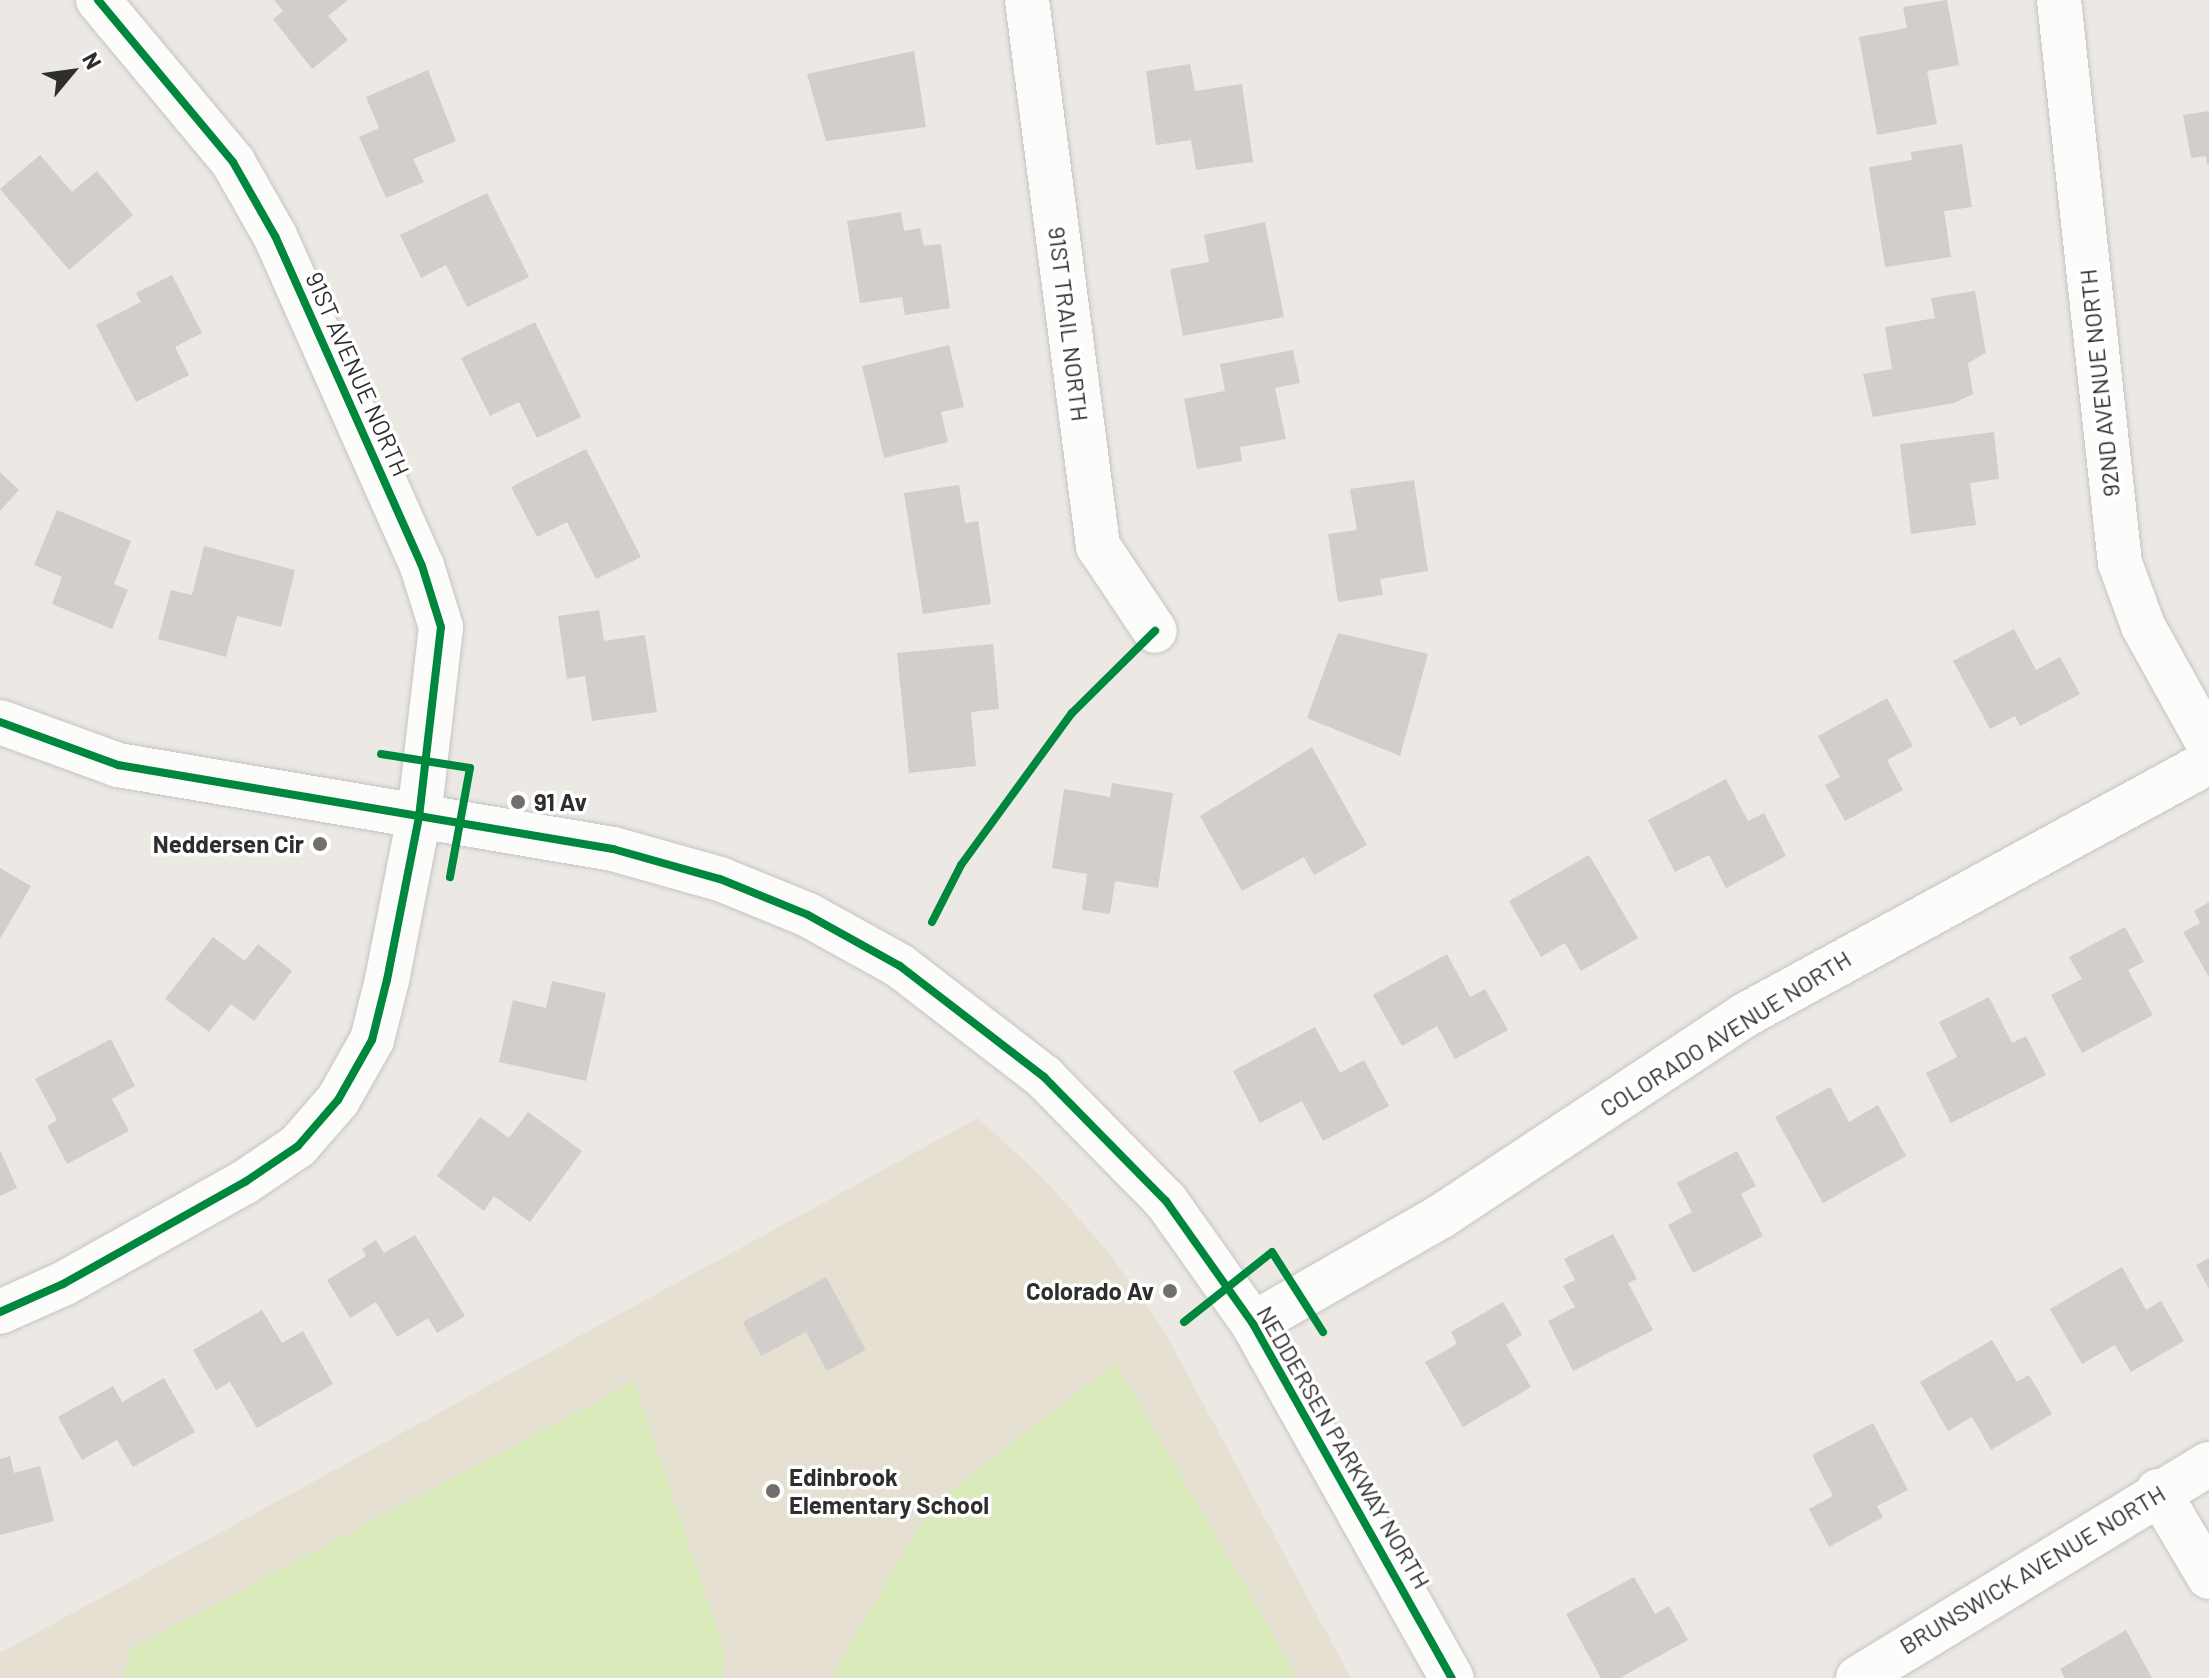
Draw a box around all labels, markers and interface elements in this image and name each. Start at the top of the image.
north arrow [32,32,112,112]
text: N [78,48,108,73]
street label: 91ST TRAIL NORTH [1043,225,1095,423]
street label: 91ST AVENUE NORTH [300,267,416,481]
street label: 92ND AVENUE NORTH [2073,268,2125,498]
place label: 91 Av [534,788,587,816]
marker: 91 Av [509,793,527,811]
place label: Neddersen Cir [153,830,304,858]
marker: Neddersen Cir [311,835,329,853]
street label: COLORADO AVENUE NORTH [1594,944,1856,1122]
place label: Colorado Av [1026,1277,1154,1305]
marker: Colorado Av [1161,1282,1179,1300]
street label: NEDDERSEN PARKWAY NORTH [1251,1301,1437,1593]
place label: Edinbrook Elementary School [789,1463,989,1519]
street label: BRUNSWICK AVENUE NORTH [1894,1478,2170,1660]
marker: Edinbrook Elementary School [764,1482,782,1500]

